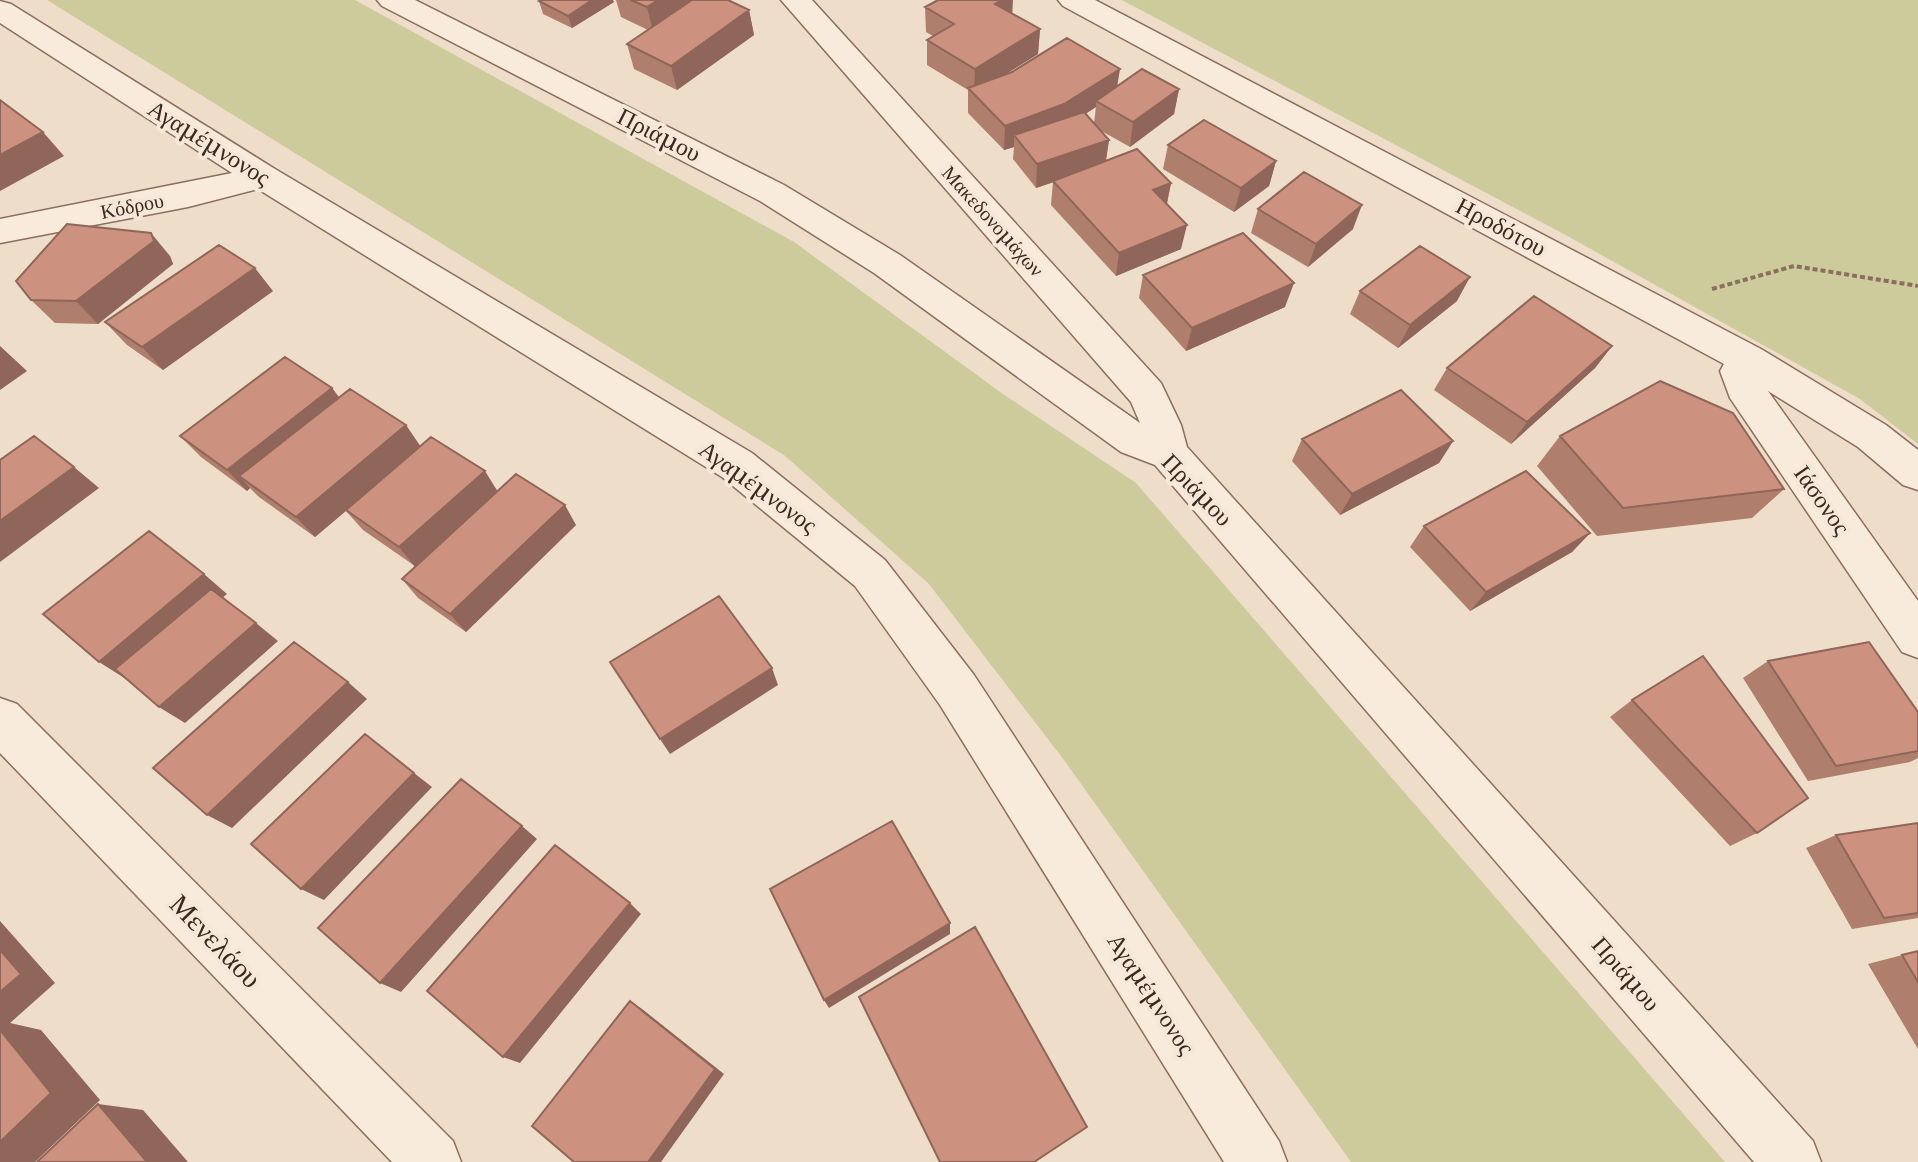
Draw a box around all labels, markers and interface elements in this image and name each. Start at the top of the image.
street label: Αγαμέμνονος [143,94,276,192]
street label: Πριάμου [613,101,706,168]
street label: Μακεδονομάχων [937,161,1049,281]
street label: Κόδρου [98,188,166,224]
street label: Ηροδότου [1451,191,1551,262]
street label: Αγαμέμνονος [694,434,823,539]
street label: Πριάμου [1156,447,1239,532]
street label: Ιάσονος [1788,460,1857,540]
street label: Μενελάου [162,887,269,996]
street label: Αγαμέμνονος [1101,928,1202,1060]
street label: Πριάμου [1586,930,1667,1017]

